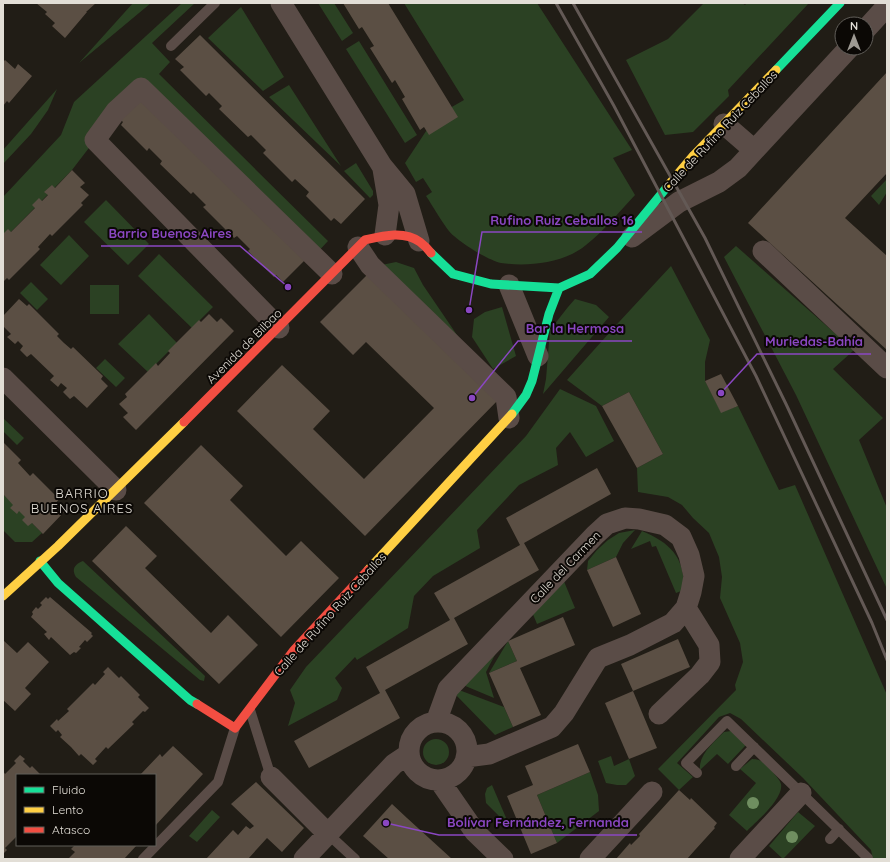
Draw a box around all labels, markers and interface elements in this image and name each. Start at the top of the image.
north arrow [834,16,874,56]
text: N [850,19,858,33]
street label: Calle de Rufino Ruiz Ceballos [660,67,781,195]
callout: Rufino Ruiz Ceballos 16 [482,207,642,232]
text: Rufino Ruiz Ceballos 16 [490,212,634,228]
callout: Barrio Buenos Aires [101,221,240,246]
text: Barrio Buenos Aires [108,225,232,241]
street label: Avenida de Bilbao [203,305,285,387]
callout: Bar la Hermosa [518,316,632,341]
text: Bar la Hermosa [526,320,624,336]
callout: Muriedas-Bahía [757,329,871,354]
text: Muriedas-Bahía [765,333,863,349]
district label: BARRIO BUENOS AIRES [31,485,133,516]
street label: Calle del Carmen [527,528,603,606]
street label: Calle de Rufino Ruiz Ceballos [271,549,390,679]
legend [16,774,156,846]
text: Fluido [52,782,85,797]
text: Lento [52,802,83,817]
callout: Bolívar Fernández, Fernanda [439,810,637,835]
text: Bolívar Fernández, Fernanda [447,814,629,830]
text: Atasco [52,822,90,837]

